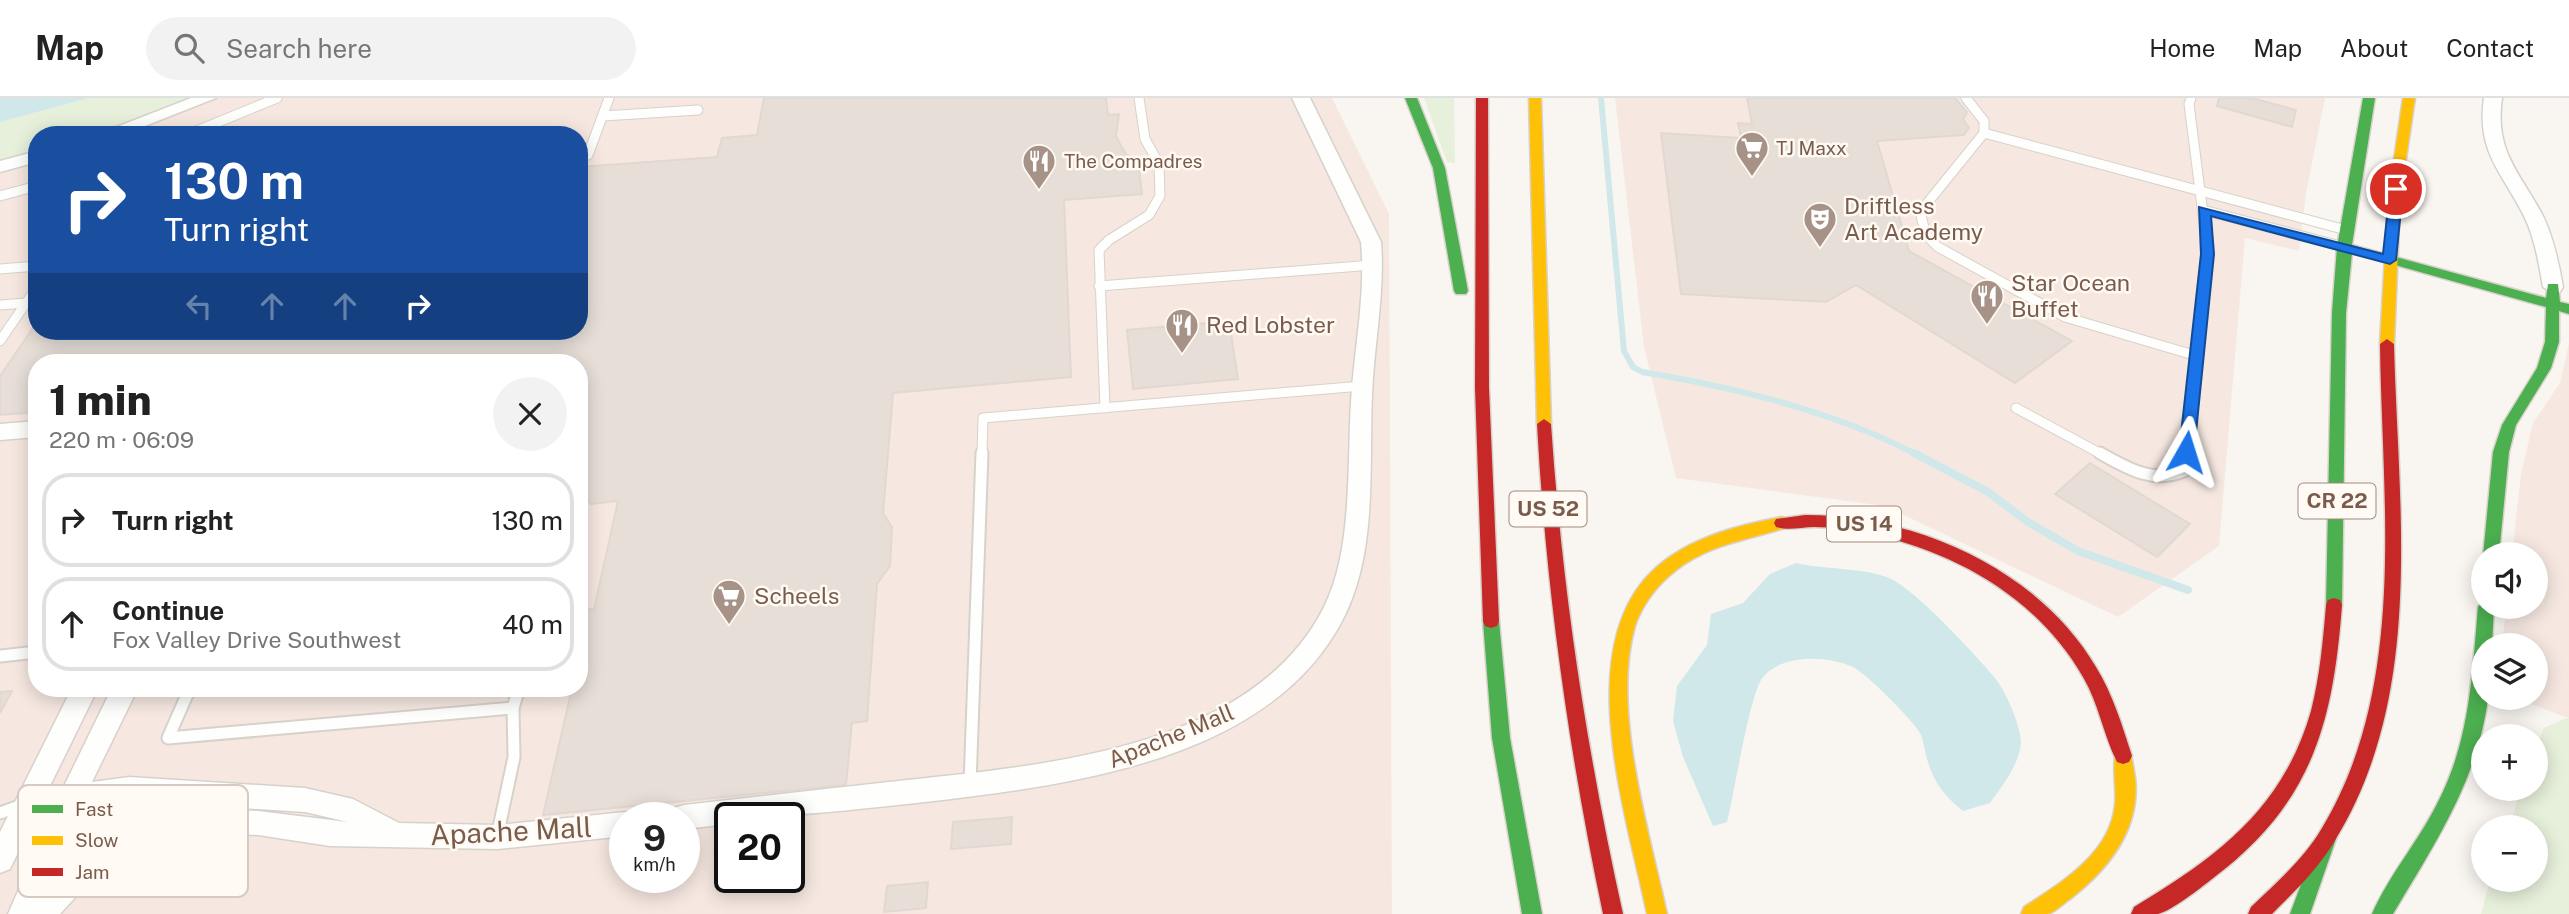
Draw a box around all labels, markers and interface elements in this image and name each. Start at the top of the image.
search box [146,17,636,80]
text: Map [35,29,104,67]
icon: search [170,29,208,67]
text: Search here [226,33,372,64]
text: Home [2149,34,2215,62]
text: Map [2253,34,2302,62]
text: About [2340,34,2408,62]
text: Contact [2446,34,2534,62]
supermarket icon: TJ Maxx [1733,129,1771,178]
place label: TJ Maxx [1776,137,1847,159]
restaurant icon: The Compadres [1020,142,1058,191]
place label: The Compadres [1064,150,1202,172]
text: 130 m [164,152,304,210]
icon: right [49,154,140,245]
pin [2366,159,2426,219]
icon: arrive [2377,170,2415,208]
place label: Driftless Art Academy [1844,192,1983,245]
theatre icon: Driftless Art Academy [1801,200,1839,249]
text: Turn right [164,211,309,248]
place label: Star Ocean Buffet [2011,269,2130,322]
restaurant icon: Star Ocean Buffet [1968,277,2006,326]
icon: left [180,287,218,325]
icon: ahead [253,287,291,325]
icon: ahead [326,287,364,325]
icon: right [399,287,437,325]
restaurant icon: Red Lobster [1163,306,1201,355]
place label: Red Lobster [1206,311,1335,338]
text: 1 min [49,375,152,424]
button: close [493,377,567,451]
position arrow [2149,415,2223,489]
text: 220 m · 06:09 [49,426,194,453]
road number: CR 22 [2298,484,2376,518]
road number: US 52 [1510,492,1586,526]
icon: right [53,501,91,539]
text: Turn right [112,505,234,536]
text: 130 m [491,505,563,536]
road number: US 14 [1827,506,1901,542]
map controls [2471,542,2548,892]
button: sound [2471,542,2548,619]
supermarket icon: Scheels [710,577,748,626]
place label: Scheels [754,582,839,609]
text: Continue [112,595,224,626]
icon: ahead [53,605,91,643]
text: 40 m [502,609,563,640]
text: Fox Valley Drive Southwest [112,626,401,653]
button: layers [2471,633,2548,710]
street label: Apache Mall [1104,698,1238,773]
button: + [2471,724,2548,801]
legend [18,785,248,897]
text: Fast [75,798,113,820]
speed limit sign: 20 [714,802,805,893]
street label: Apache Mall [429,810,593,851]
button: − [2471,815,2548,892]
text: 9 [643,818,666,859]
text: Slow [75,829,119,851]
text: km/h [633,854,676,875]
text: Jam [75,861,109,883]

